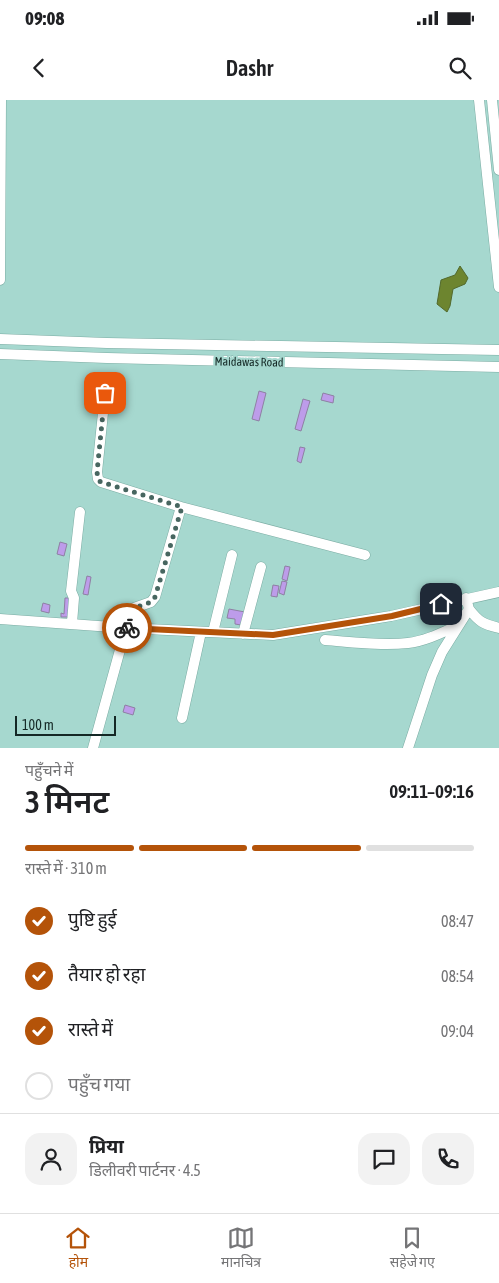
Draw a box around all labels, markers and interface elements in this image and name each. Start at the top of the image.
text: 09:08 [25,7,64,29]
icon: back [25,54,53,82]
icon: search [446,54,474,82]
text: Dashr [226,55,273,81]
street label: Maidawas Road [214,354,284,370]
pin [84,372,126,414]
icon: bag [91,379,119,407]
pin [420,583,462,625]
icon: home [427,590,455,618]
courier [102,603,152,653]
icon: bike [113,614,141,642]
scale bar [15,713,116,736]
text: 100 m [22,717,54,733]
text: पहुँचने में [25,761,73,779]
text: 09:11–09:16 [389,780,474,802]
text: 3 मिनट [25,783,109,820]
text: रास्ते में · 310 m [25,859,107,877]
icon: check [25,907,53,935]
text: पुष्टि हुई [68,908,117,930]
text: 08:47 [441,912,474,930]
icon: check [25,962,53,990]
text: तैयार हो रहा [68,963,146,985]
text: 08:54 [441,967,474,985]
icon: check [25,1017,53,1045]
text: रास्ते में [68,1018,113,1040]
text: 09:04 [441,1022,474,1040]
text: पहुँच गया [68,1073,130,1095]
button: person [25,1133,77,1185]
button: chat [358,1133,410,1185]
button: phone [422,1133,474,1185]
text: प्रिया [89,1135,124,1157]
text: डिलीवरी पार्टनर · 4.5 [89,1161,201,1179]
tab: होम [64,1224,92,1273]
tab: मानचित्र [221,1224,261,1273]
tab: सहेजे गए [390,1224,435,1273]

